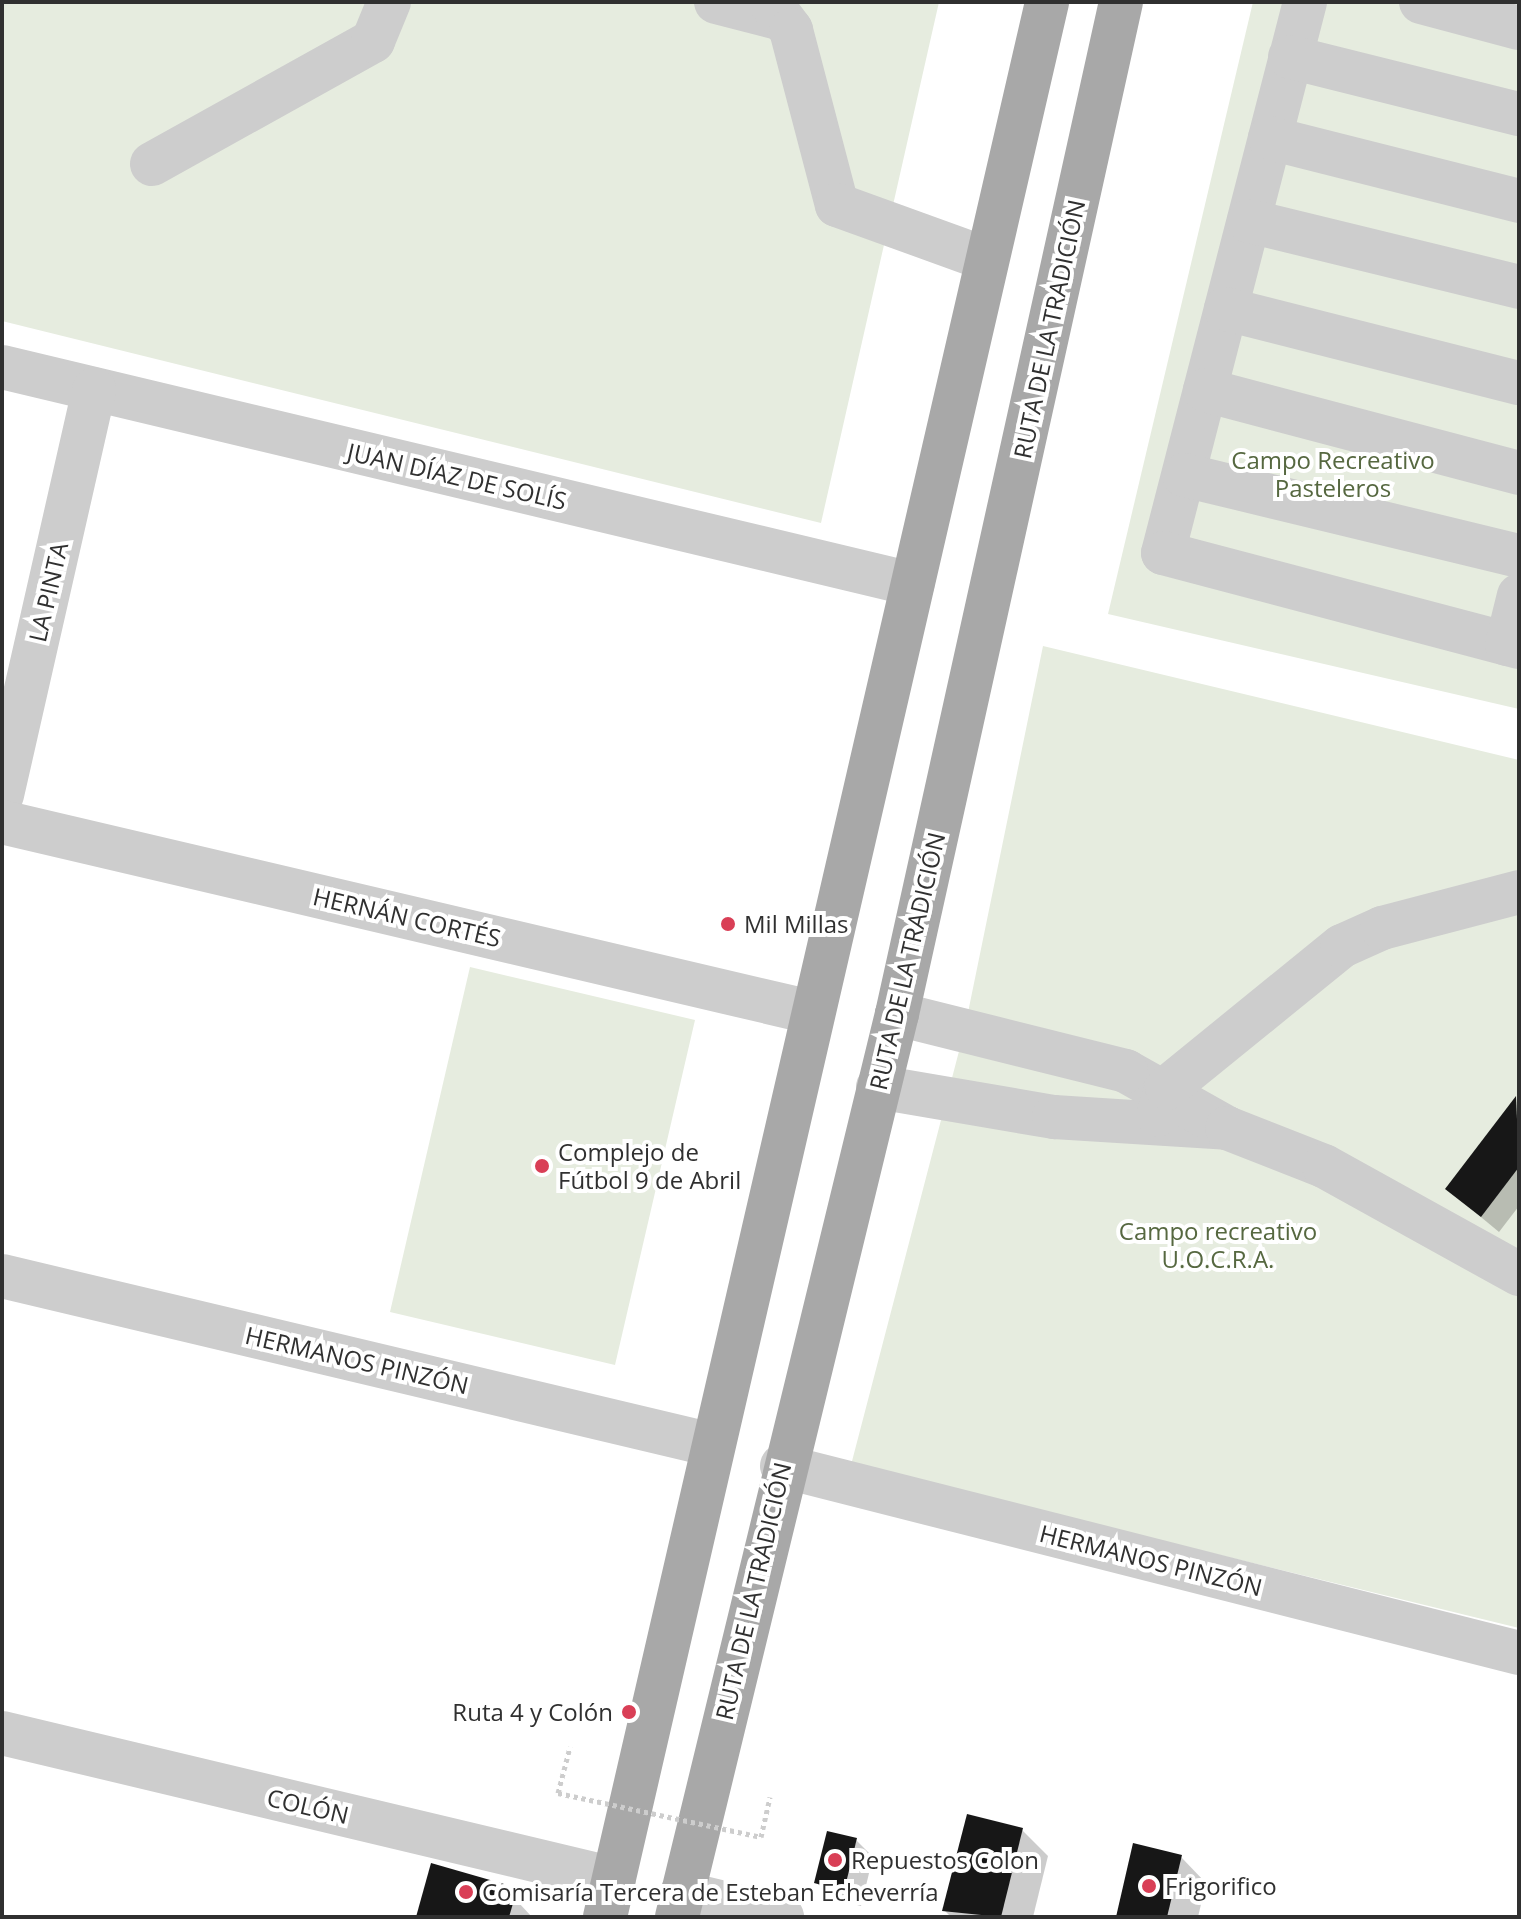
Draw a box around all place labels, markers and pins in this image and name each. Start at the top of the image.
place label: Mil Millas [744,910,848,938]
marker: Mil Millas [719,915,737,933]
place label: Complejo de Fútbol 9 de Abril [558,1138,741,1194]
marker: Complejo de Fútbol 9 de Abril [533,1157,551,1175]
place label: Ruta 4 y Colón [452,1698,613,1726]
marker: Ruta 4 y Colón [620,1703,638,1721]
place label: Repuestos Colon [851,1846,1039,1874]
marker: Repuestos Colon [826,1851,844,1869]
place label: Frigorifico [1165,1872,1277,1900]
marker: Frigorifico [1140,1877,1158,1895]
place label: Comisaría Tercera de Esteban Echeverría [482,1878,939,1906]
marker: Comisaría Tercera de Esteban Echeverría [457,1883,475,1901]

